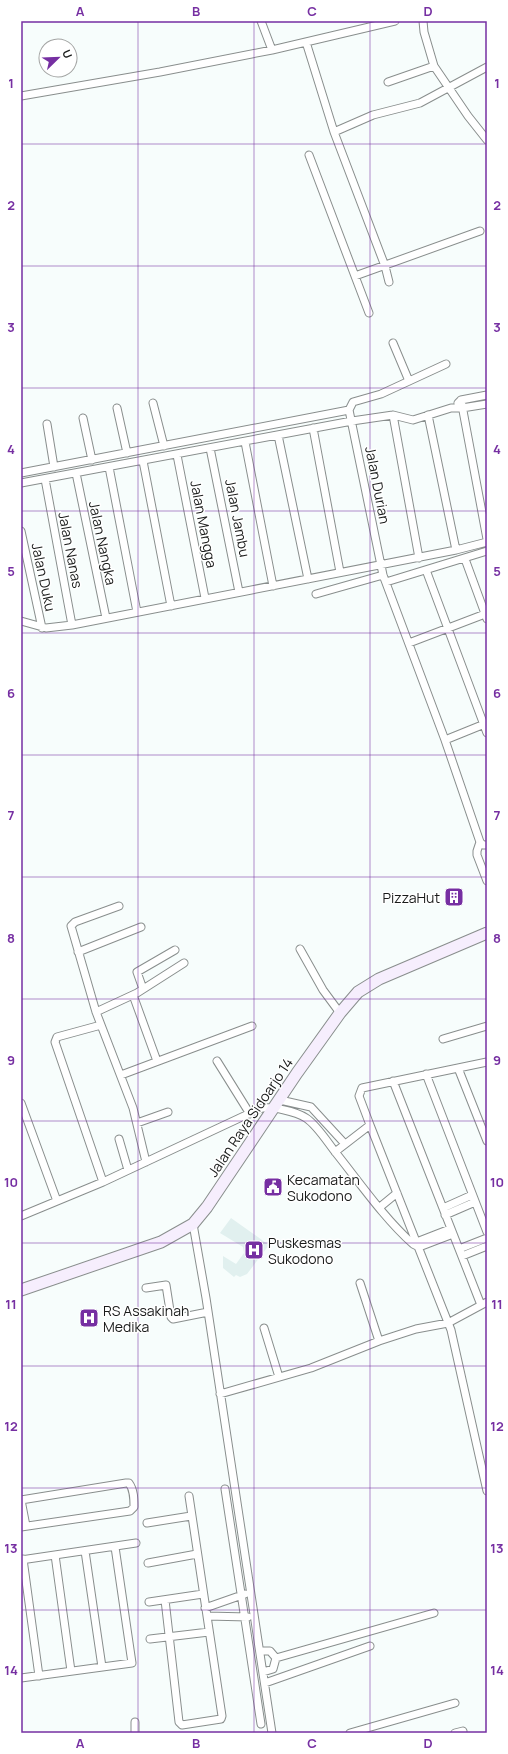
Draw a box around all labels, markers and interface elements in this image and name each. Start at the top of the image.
text: A [76,2,85,20]
text: B [192,2,200,20]
text: C [307,2,317,20]
text: D [423,2,433,20]
north arrow [38,38,78,78]
text: U [59,47,76,61]
text: 1 [8,74,14,92]
text: 1 [494,74,500,92]
text: 2 [7,196,15,214]
text: 2 [493,196,501,214]
text: 3 [7,318,15,336]
text: 3 [493,318,501,336]
text: 4 [7,440,15,458]
text: 4 [493,440,501,458]
street label: Jalan Durian [361,445,395,525]
street label: Jalan Jambu [221,477,255,559]
street label: Jalan Mangga [186,479,222,569]
street label: Jalan Nangka [85,499,121,587]
street label: Jalan Nanas [54,510,88,590]
street label: Jalan Duku [27,541,61,613]
text: 5 [7,562,15,580]
text: 5 [493,562,501,580]
text: 6 [7,684,15,702]
text: 6 [493,684,501,702]
text: 7 [8,806,15,824]
text: 7 [494,806,501,824]
building icon: PizzaHut [443,886,465,908]
place label: PizzaHut [383,888,440,907]
text: 8 [7,929,15,947]
text: 8 [493,929,501,947]
text: 9 [7,1051,15,1069]
text: 9 [493,1051,501,1069]
street label: Jalan Raya Sidoarjo 14 [203,1054,297,1180]
place label: Kecamatan Sukodono [287,1170,360,1205]
text: 10 [4,1173,18,1191]
text: 10 [490,1173,504,1191]
public building icon: Kecamatan Sukodono [262,1176,284,1198]
place label: Puskesmas Sukodono [268,1233,341,1268]
hospital icon: Puskesmas Sukodono [243,1239,265,1261]
text: 11 [5,1295,17,1313]
text: 11 [491,1295,503,1313]
place label: RS Assakinah Medika [103,1301,189,1336]
hospital icon: RS Assakinah Medika [78,1307,100,1329]
text: 12 [4,1417,18,1435]
text: 12 [490,1417,504,1435]
text: 13 [4,1539,18,1557]
text: 13 [490,1539,504,1557]
text: 14 [4,1661,18,1679]
text: 14 [490,1661,504,1679]
text: A [76,1734,85,1752]
text: B [192,1734,200,1752]
text: C [307,1734,317,1752]
text: D [423,1734,433,1752]

